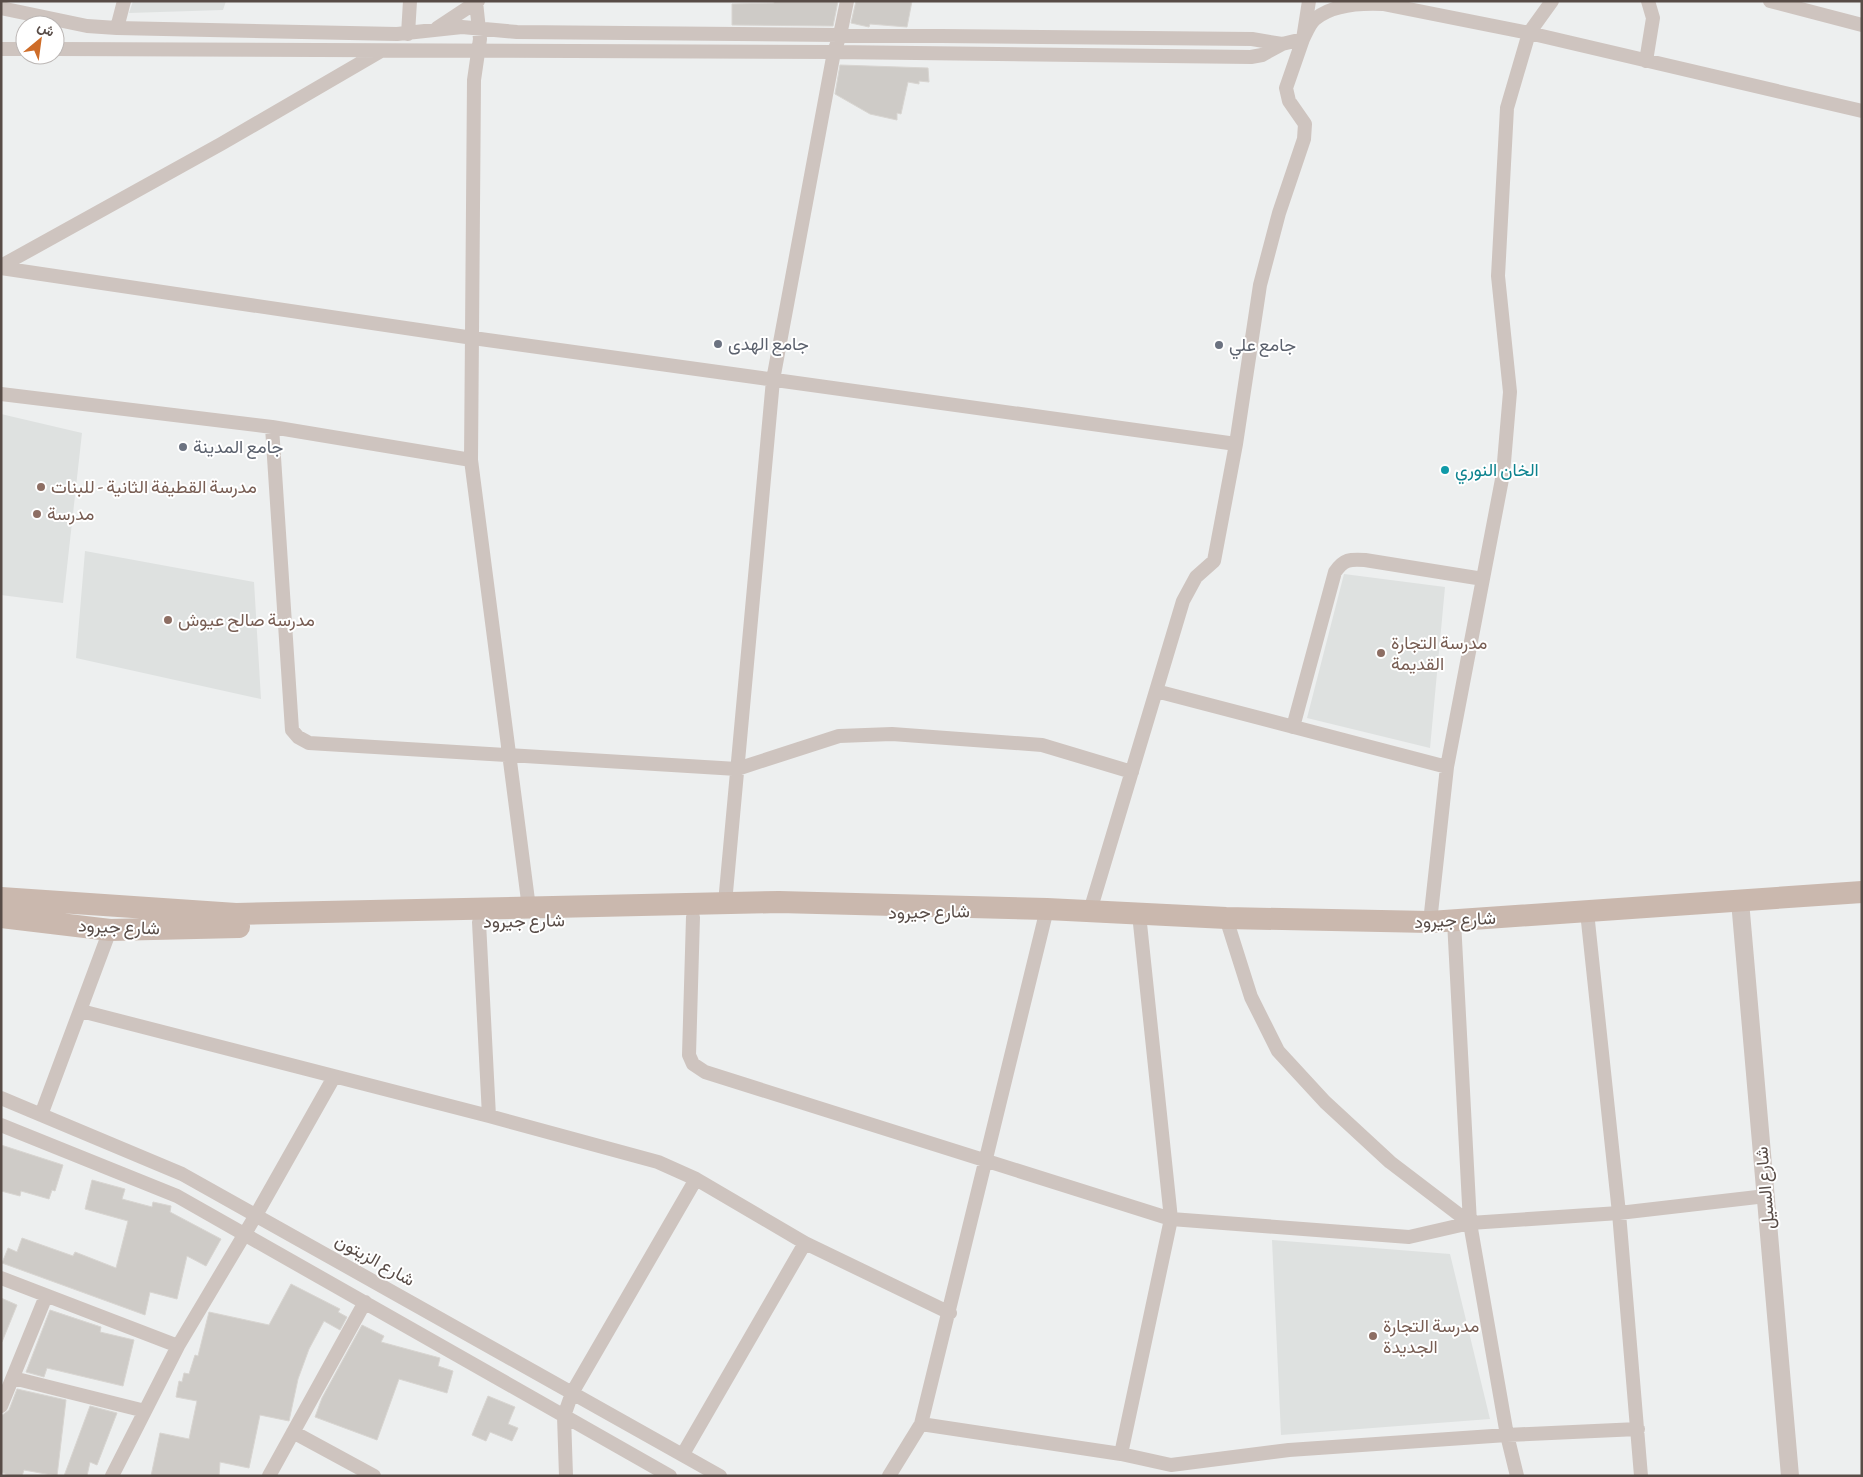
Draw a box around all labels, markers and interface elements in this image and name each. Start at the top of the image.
north arrow [15,15,65,65]
text: ش [35,19,57,41]
place label: جامع الهدى [728,336,809,356]
place label: جامع علي [1229,337,1296,360]
marker: جامع الهدى [712,338,724,350]
marker: جامع علي [1213,339,1225,351]
place label: جامع المدينة [193,439,283,459]
marker: جامع المدينة [177,441,189,453]
place label: الخان النوري [1455,462,1539,485]
marker: الخان النوري [1439,464,1451,476]
place label: مدرسة القطيفة الثانية - للبنات [51,479,257,498]
marker: مدرسة القطيفة الثانية - للبنات [35,481,47,493]
place label: مدرسة [47,506,94,525]
marker: مدرسة [31,508,43,520]
place label: مدرسة صالح عيوش [178,612,315,632]
marker: مدرسة صالح عيوش [162,614,174,626]
place label: مدرسة التجارة القديمة [1391,635,1487,674]
marker: مدرسة التجارة القديمة [1375,647,1387,659]
street label: شارع جيرود [888,903,970,925]
street label: شارع جيرود [1414,910,1496,934]
street label: شارع جيرود [483,912,565,934]
street label: شارع جيرود [78,918,160,940]
street label: شارع السيل [1753,1146,1781,1230]
street label: شارع الزيتون [331,1232,417,1292]
place label: مدرسة التجارة الجديدة [1383,1318,1479,1357]
marker: مدرسة التجارة الجديدة [1367,1330,1379,1342]

